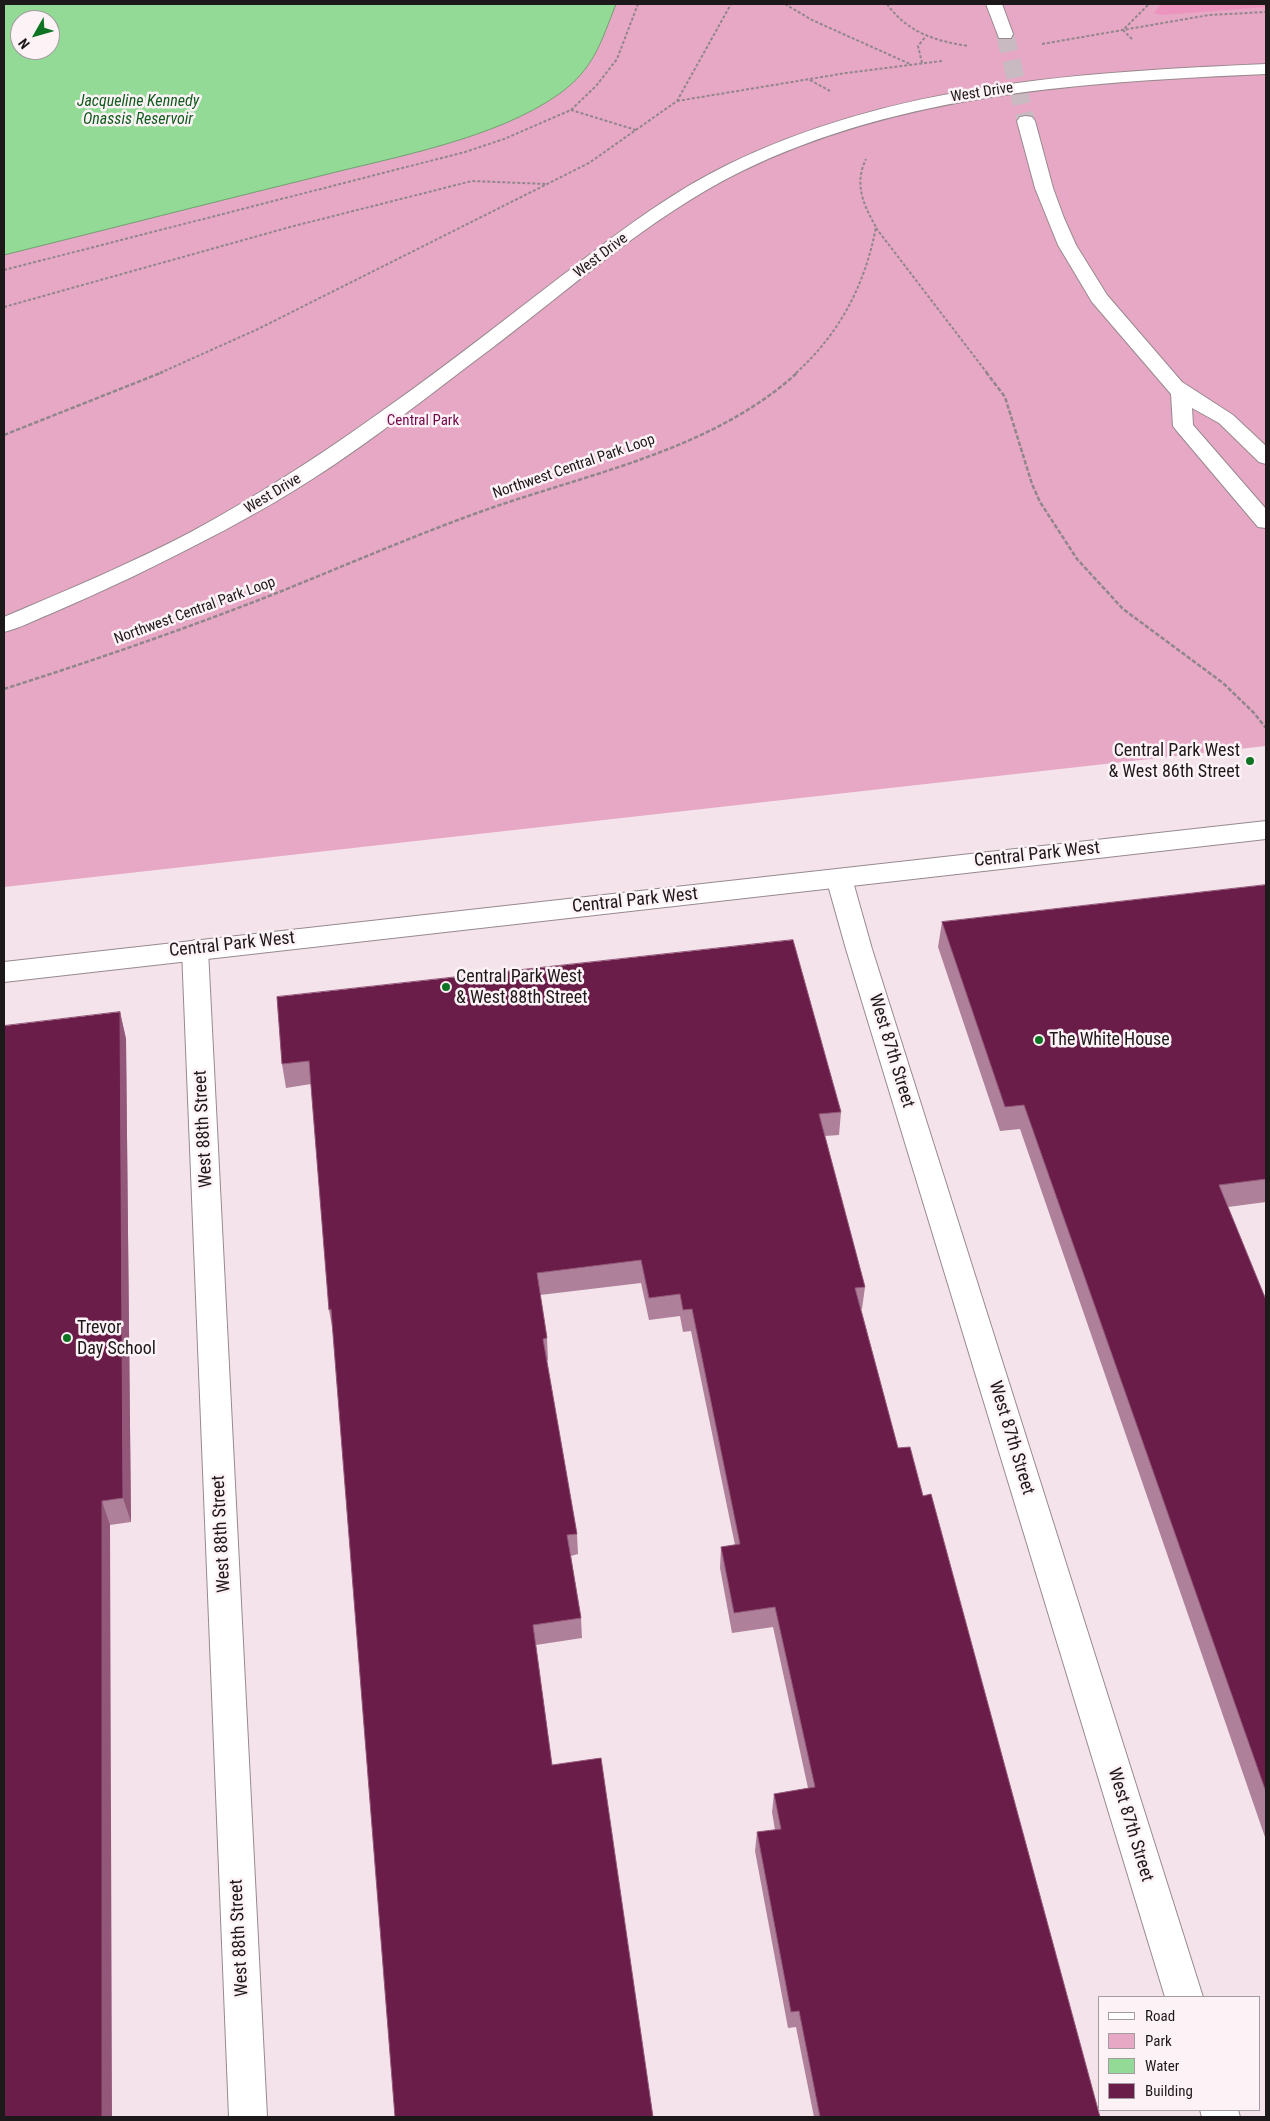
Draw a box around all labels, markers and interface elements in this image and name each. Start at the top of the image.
north arrow [10,10,60,60]
text: N [15,35,33,52]
street label: West Drive [950,79,1014,107]
water label: Jacqueline Kennedy Onassis Reservoir [77,92,199,130]
street label: West Drive [570,230,632,282]
park label: Central Park [387,412,459,430]
street label: Northwest Central Park Loop [491,431,657,503]
street label: West Drive [241,470,305,518]
street label: Northwest Central Park Loop [112,573,278,649]
place label: Central Park West & West 86th Street [1108,740,1240,782]
marker: Central Park West & West 86th Street [1244,755,1256,767]
street label: Central Park West [973,838,1101,872]
street label: Central Park West [571,884,699,918]
street label: Central Park West [168,928,296,962]
place label: Central Park West & West 88th Street [456,966,588,1009]
marker: Central Park West & West 88th Street [440,981,452,993]
street label: West 87th Street [863,992,919,1110]
place label: The White House [1049,1029,1170,1051]
marker: The White House [1033,1034,1045,1046]
street label: West 88th Street [190,1070,218,1188]
place label: Trevor Day School [77,1317,156,1360]
marker: Trevor Day School [61,1332,73,1344]
street label: West 87th Street [983,1379,1039,1497]
street label: West 88th Street [208,1475,236,1593]
street label: West 87th Street [1102,1766,1158,1884]
street label: West 88th Street [226,1879,254,1997]
legend [1098,1996,1260,2111]
text: Road [1145,2007,1175,2025]
text: Park [1145,2032,1172,2050]
text: Water [1145,2057,1179,2075]
text: Building [1145,2082,1193,2100]

